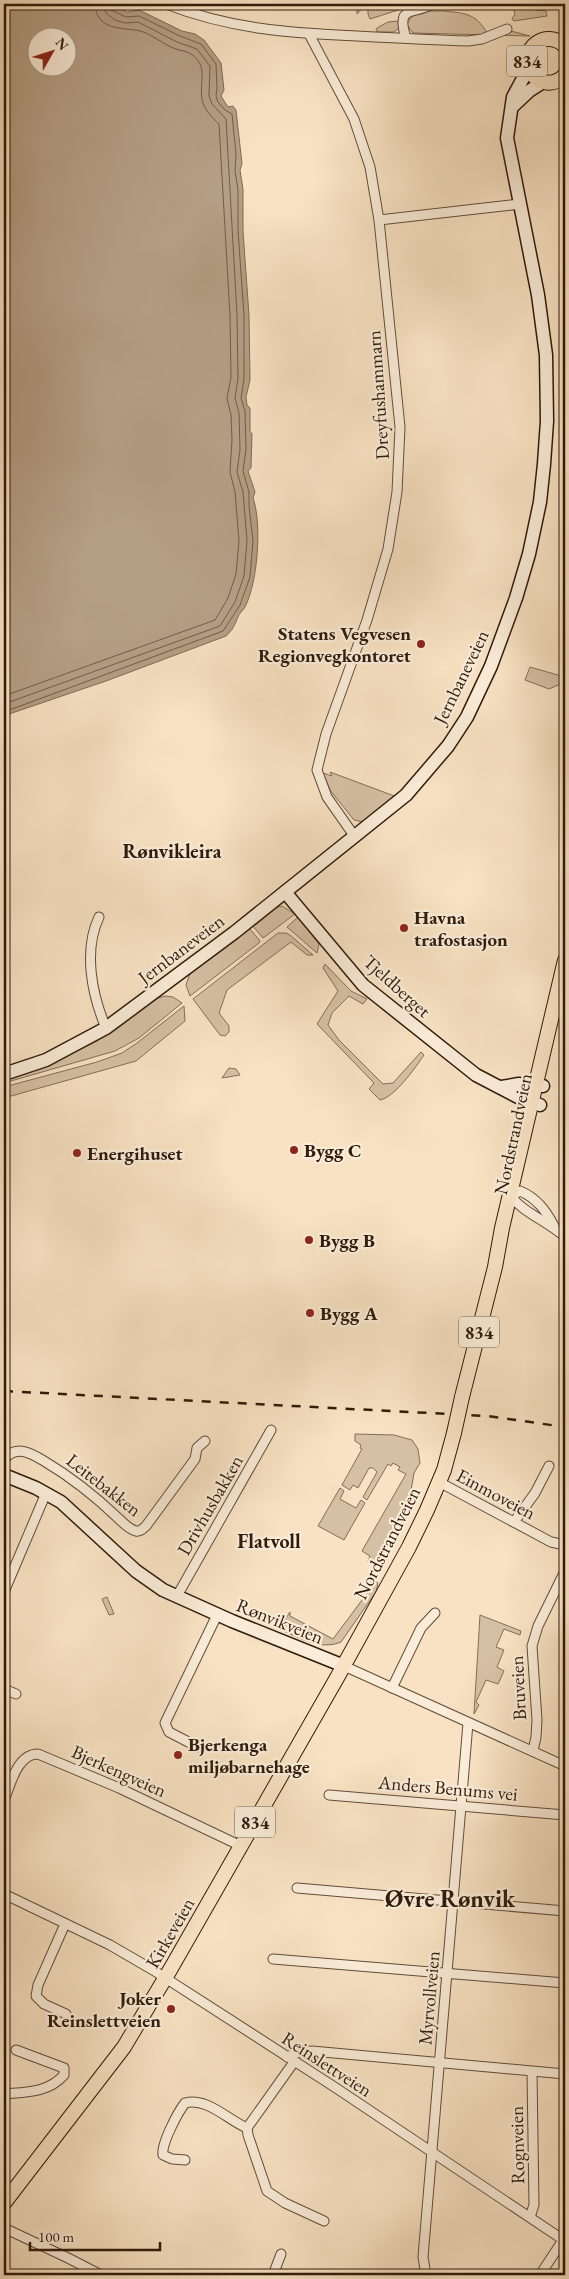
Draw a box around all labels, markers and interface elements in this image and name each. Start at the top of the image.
north arrow [28,28,78,78]
text: N [52,34,73,54]
road number: 834 [507,46,547,76]
street label: Dreyfushammarn [361,330,395,460]
place label: Statens Vegvesen Regionvegkontoret [258,621,411,668]
street label: Jernbaneveien [427,626,495,730]
marker: Statens Vegvesen Regionvegkontoret [415,638,427,650]
district label: Rønvikleira [122,838,222,864]
place label: Havna trafostasjon [414,905,508,952]
street label: Jernbaneveien [131,908,229,991]
marker: Havna trafostasjon [398,922,410,934]
street label: Tjeldberget [358,949,436,1023]
street label: Nordstrandveien [488,1071,538,1197]
place label: Bygg C [304,1138,362,1163]
place label: Energihuset [87,1141,183,1166]
marker: Bygg C [288,1144,300,1156]
marker: Energihuset [71,1147,83,1159]
place label: Bygg B [319,1228,375,1253]
marker: Bygg B [303,1234,315,1246]
place label: Bygg A [320,1301,378,1326]
marker: Bygg A [304,1307,316,1319]
road number: 834 [459,1316,499,1348]
street label: Leitebakken [61,1448,147,1522]
street label: Drivhusbakken [171,1450,249,1560]
street label: Einmoveien [452,1463,540,1525]
street label: Nordstrandveien [348,1482,426,1604]
district label: Flatvoll [237,1528,301,1554]
street label: Rønvikveien [233,1592,327,1650]
street label: Bruveien [504,1655,532,1721]
place label: Bjerkenga miljøbarnehage [188,1732,310,1779]
street label: Bjerkengveien [68,1739,170,1803]
marker: Bjerkenga miljøbarnehage [172,1749,184,1761]
street label: Anders Benums vei [376,1769,519,1807]
road number: 834 [235,1806,275,1838]
district label: Øvre Rønvik [385,1883,516,1914]
street label: Kirkeveien [140,1893,200,1973]
street label: Myrvollveien [412,1950,446,2046]
place label: Joker Reinslettveien [47,1986,161,2033]
marker: Joker Reinslettveien [165,2003,177,2015]
street label: Reinslettveien [277,2025,377,2103]
street label: Rognveien [504,2106,530,2184]
scale bar [30,2219,160,2251]
text: 100 m [38,2227,75,2246]

